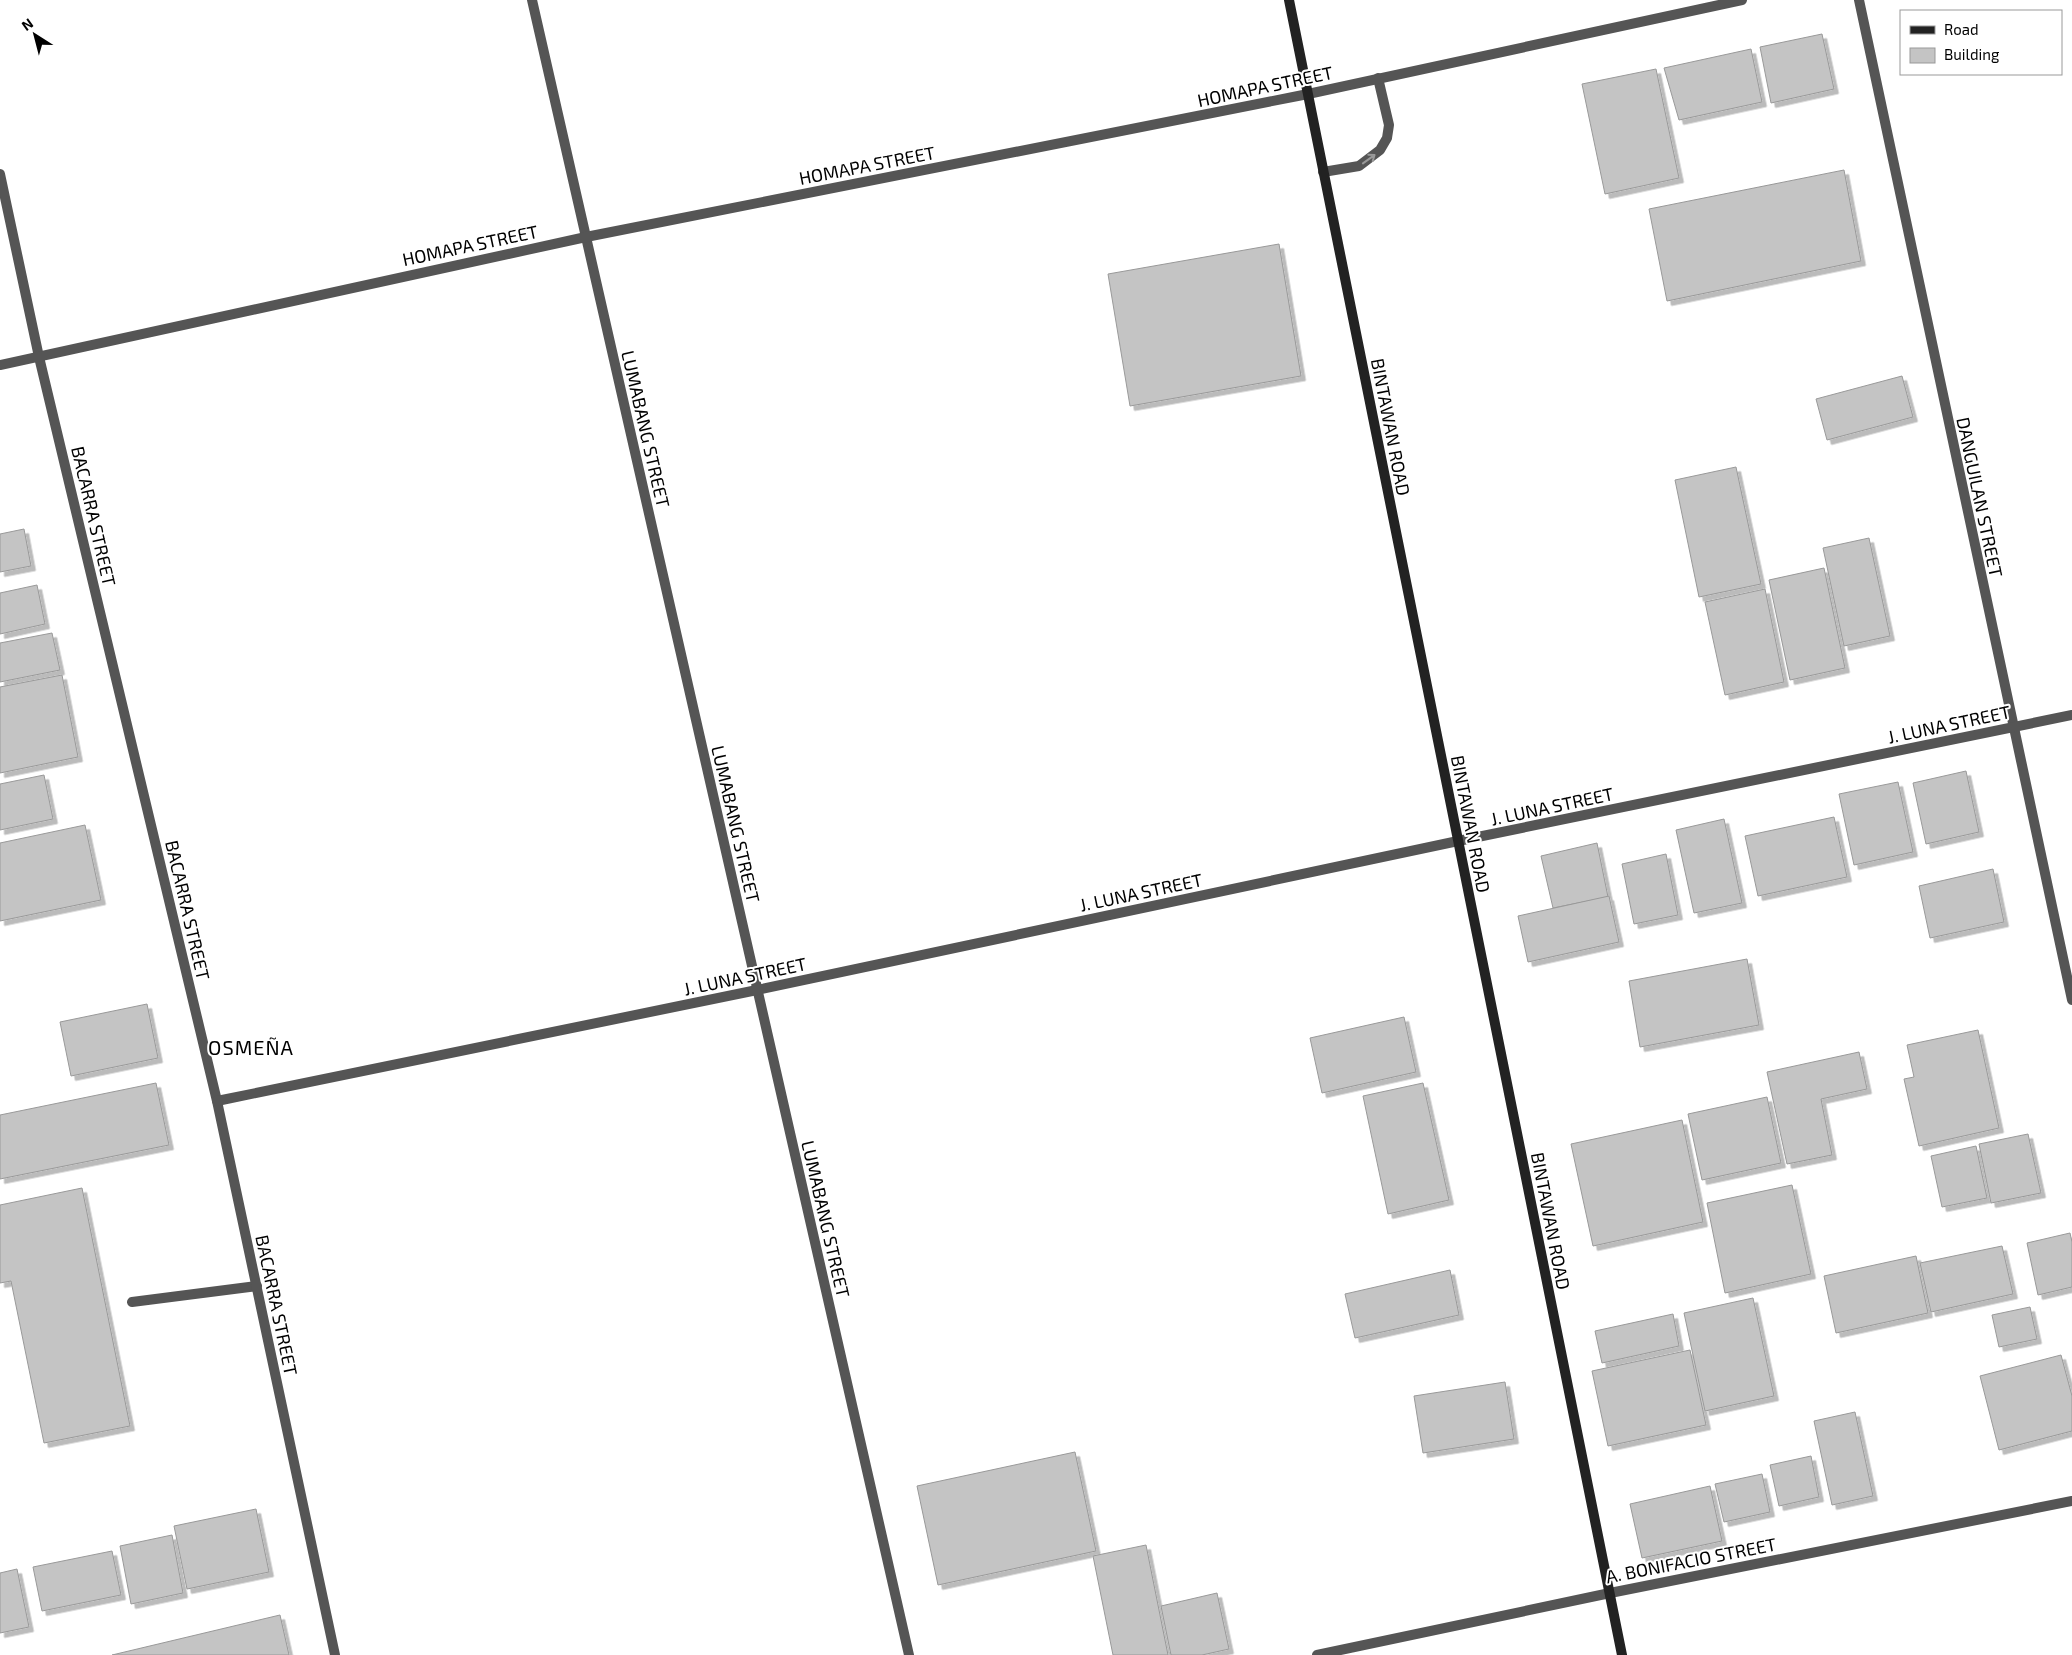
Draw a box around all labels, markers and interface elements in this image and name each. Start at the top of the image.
north arrow [10,10,60,60]
legend [1900,10,2062,75]
text: N [18,14,36,34]
text: Road [1944,20,1979,38]
text: Building [1944,45,2000,63]
street label: HOMAPA STREET [1195,61,1335,111]
street label: HOMAPA STREET [797,141,937,189]
one-way arrow [1362,153,1375,164]
street label: HOMAPA STREET [400,220,540,270]
street label: LUMABANG STREET [617,348,675,510]
street label: BINTAWAN ROAD [1367,356,1415,498]
street label: DANGUILAN STREET [1952,415,2008,580]
street label: BACARRA STREET [67,444,121,589]
street label: J. LUNA STREET [1886,700,2013,748]
street label: LUMABANG STREET [707,743,765,905]
street label: BINTAWAN ROAD [1447,753,1495,895]
street label: J. LUNA STREET [1489,782,1616,830]
street label: BACARRA STREET [161,838,215,983]
street label: J. LUNA STREET [1078,868,1205,916]
street label: J. LUNA STREET [682,952,809,1000]
district label: OSMEÑA [208,1035,294,1059]
street label: LUMABANG STREET [797,1138,855,1300]
street label: BINTAWAN ROAD [1527,1150,1575,1292]
street label: BACARRA STREET [251,1233,303,1378]
street label: A. BONIFACIO STREET [1604,1533,1779,1587]

